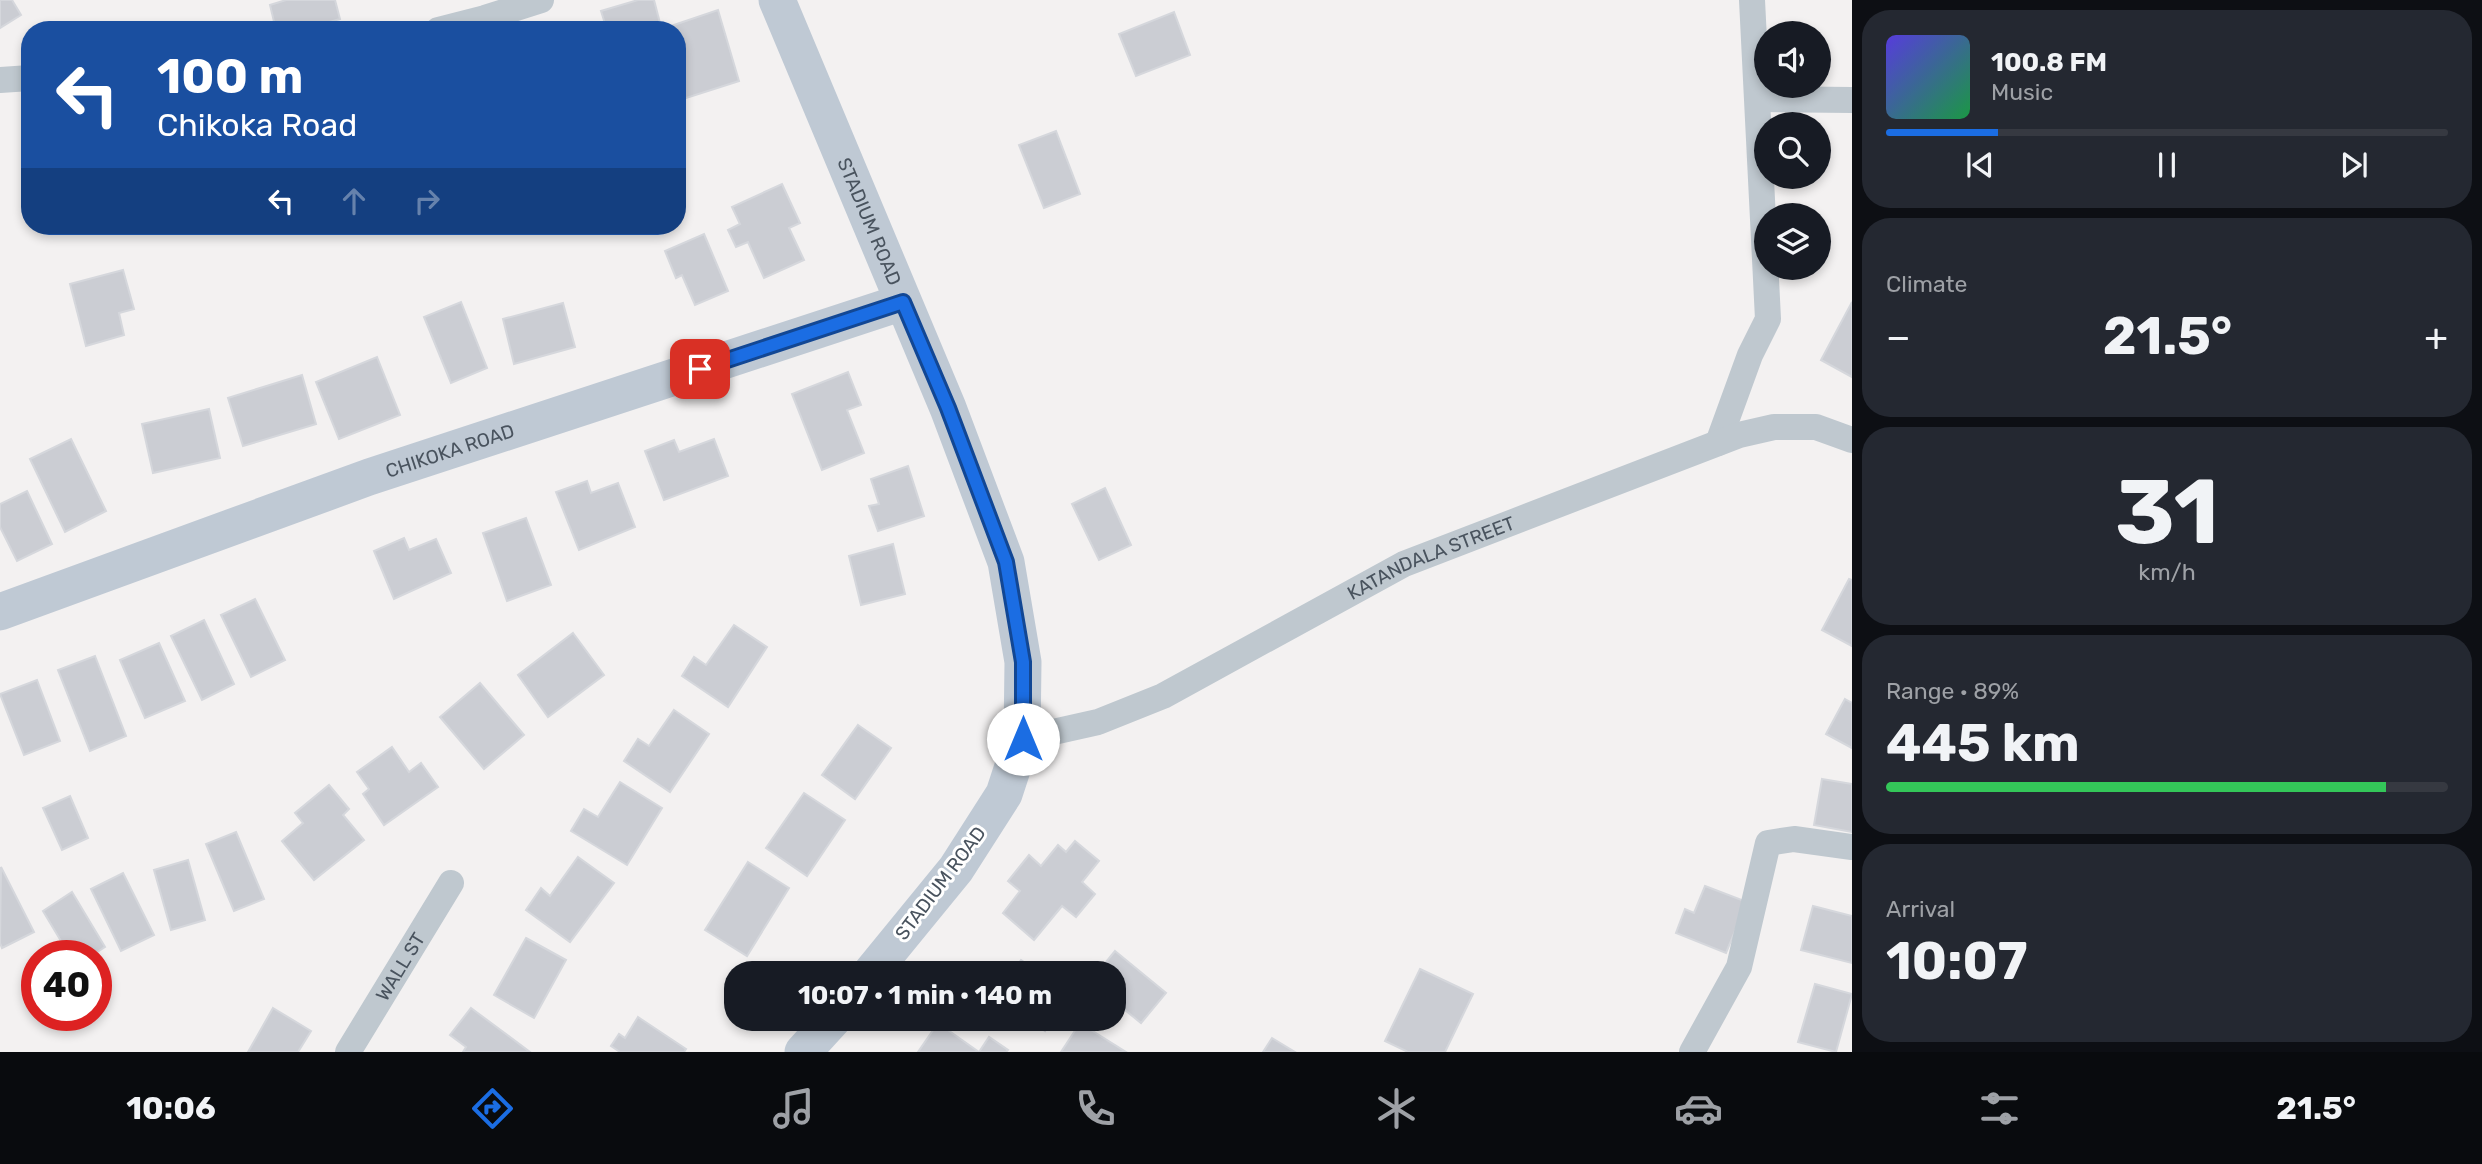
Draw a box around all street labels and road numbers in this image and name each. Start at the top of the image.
street label: STADIUM ROAD [832,154,906,289]
street label: CHIKOKA ROAD [383,419,517,483]
street label: KATANDALA STREET [1343,511,1518,605]
street label: STADIUM ROAD [890,822,991,945]
street label: WALL ST [371,929,430,1005]

